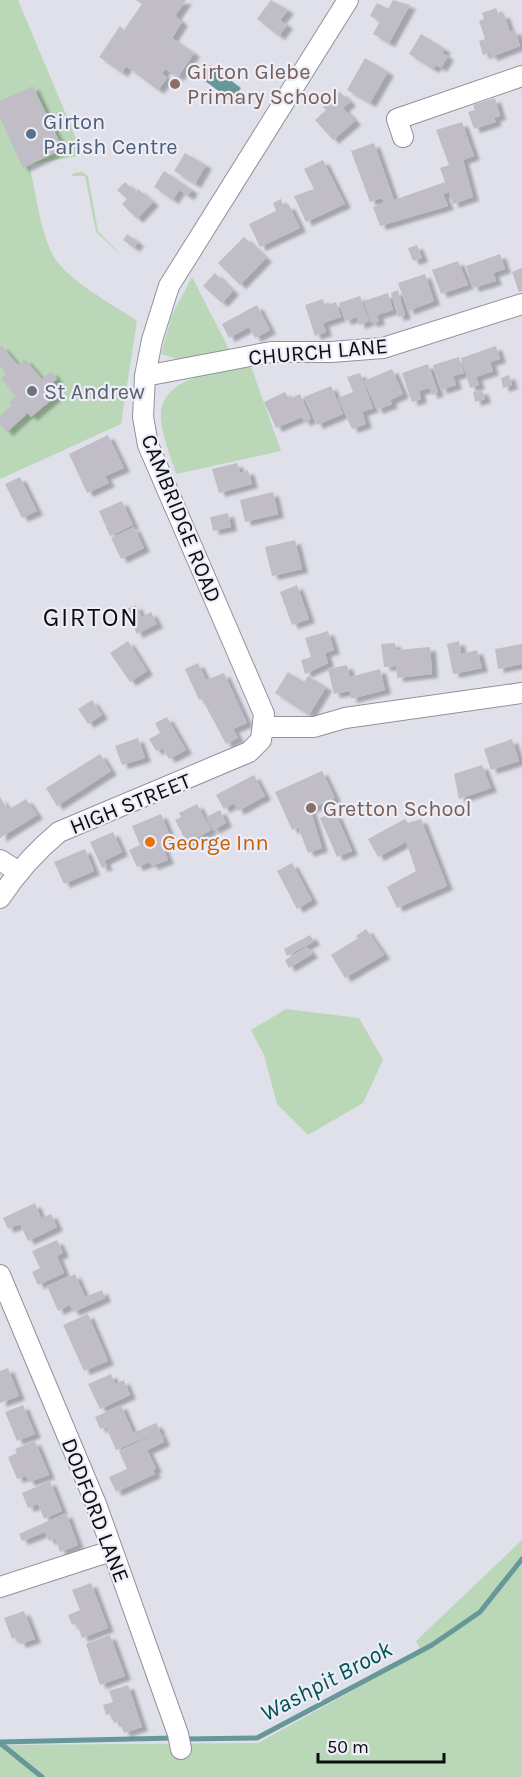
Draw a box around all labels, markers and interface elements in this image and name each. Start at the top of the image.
place label: Girton Glebe Primary School [187,59,338,110]
marker: Girton Glebe Primary School [168,77,182,91]
place label: Girton Parish Centre [43,109,177,160]
marker: Girton Parish Centre [24,127,38,141]
street label: CHURCH LANE [247,333,389,371]
place label: St Andrew [44,379,145,405]
marker: St Andrew [25,384,39,398]
street label: CAMBRIDGE ROAD [135,430,227,606]
district label: GIRTON [43,602,139,633]
street label: HIGH STREET [66,768,195,840]
place label: Gretton School [323,796,472,822]
marker: Gretton School [304,801,318,815]
place label: George Inn [162,830,269,856]
marker: George Inn [143,835,157,849]
street label: DODFORD LANE [56,1434,135,1586]
water label: Washpit Brook [255,1634,397,1727]
scale bar [318,1726,444,1764]
text: 50 m [327,1736,369,1758]

